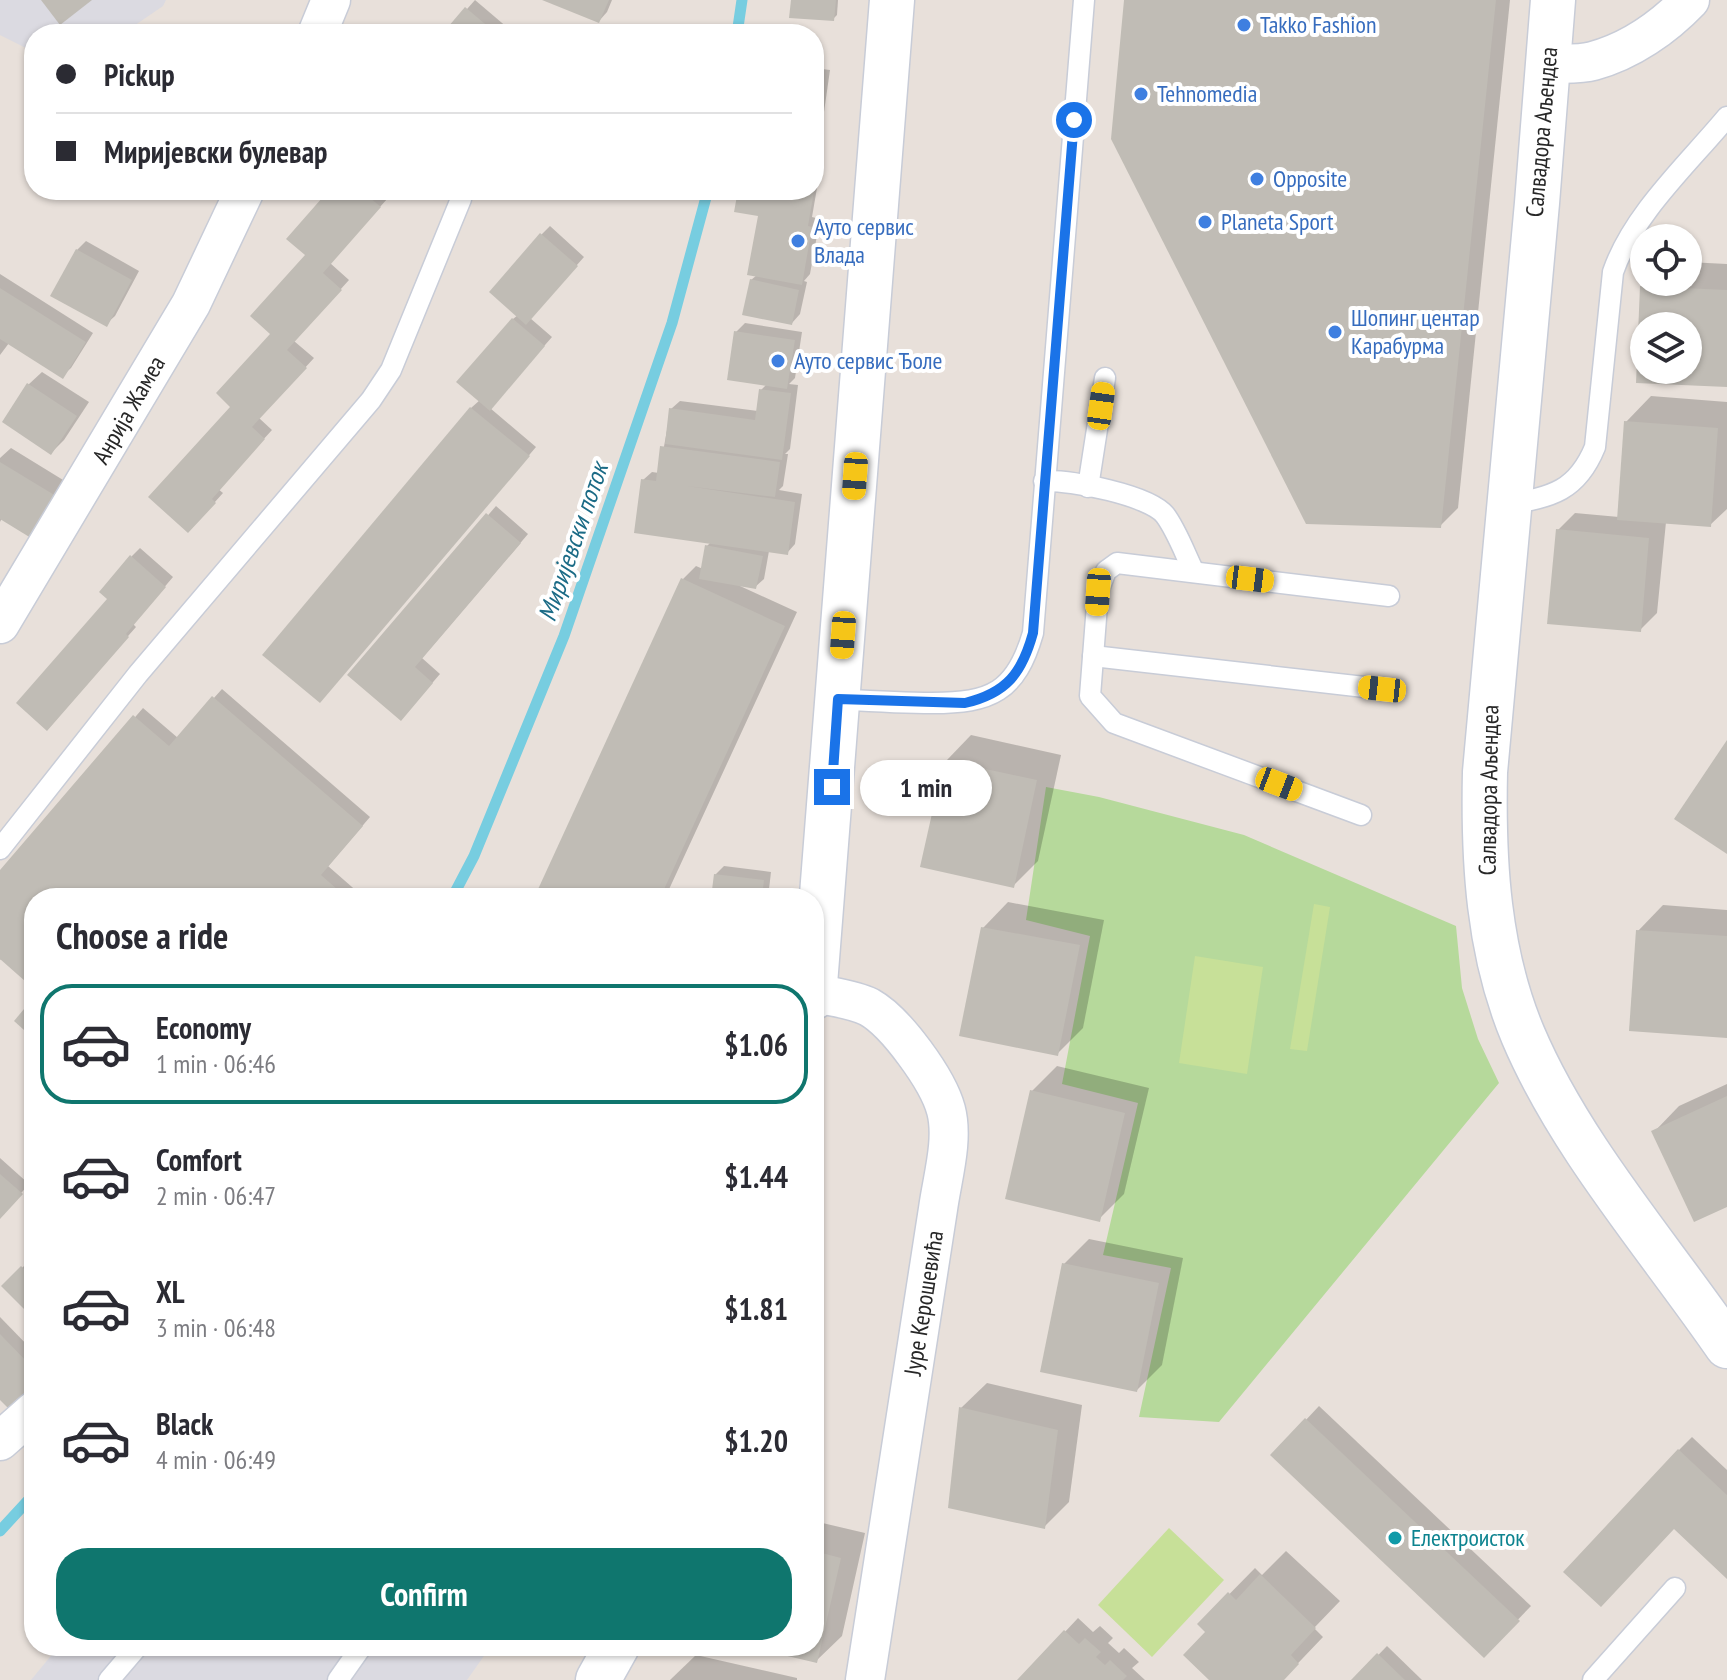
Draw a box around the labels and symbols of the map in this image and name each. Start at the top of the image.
place label: Takko Fashion [1260,9,1376,40]
marker: Takko Fashion [1235,16,1253,34]
street label: Салвадора Аљендеа [1519,46,1564,218]
place label: Tehnomedia [1157,78,1257,109]
marker: Tehnomedia [1132,85,1150,103]
route start [1056,102,1092,138]
place label: Opposite [1273,163,1347,194]
marker: Opposite [1248,170,1266,188]
place label: Planeta Sport [1221,206,1334,237]
place label: Ауто сервис Влада [814,211,914,270]
marker: Planeta Sport [1196,213,1214,231]
marker: Ауто сервис Влада [789,232,807,250]
place label: Шопинг центар Карабурма [1351,302,1480,361]
marker: Шопинг центар Карабурма [1326,323,1344,341]
place label: Ауто сервис Ђоле [794,345,943,376]
street label: Анрија Жамеа [85,350,172,469]
marker: Ауто сервис Ђоле [769,352,787,370]
car [1086,381,1116,431]
car [841,451,869,501]
water label: Миријевски поток [530,456,616,625]
car [1225,564,1275,594]
car [1084,567,1112,617]
car [829,610,857,660]
car [1357,675,1407,703]
street label: Салвадора Аљендеа [1472,704,1505,876]
callout: 1 min [860,759,992,815]
car [1252,764,1306,804]
route end [814,769,850,805]
street label: Јуре Керошевића [897,1228,950,1379]
place label: Електроисток [1411,1522,1525,1553]
marker: Електроисток [1386,1529,1404,1547]

